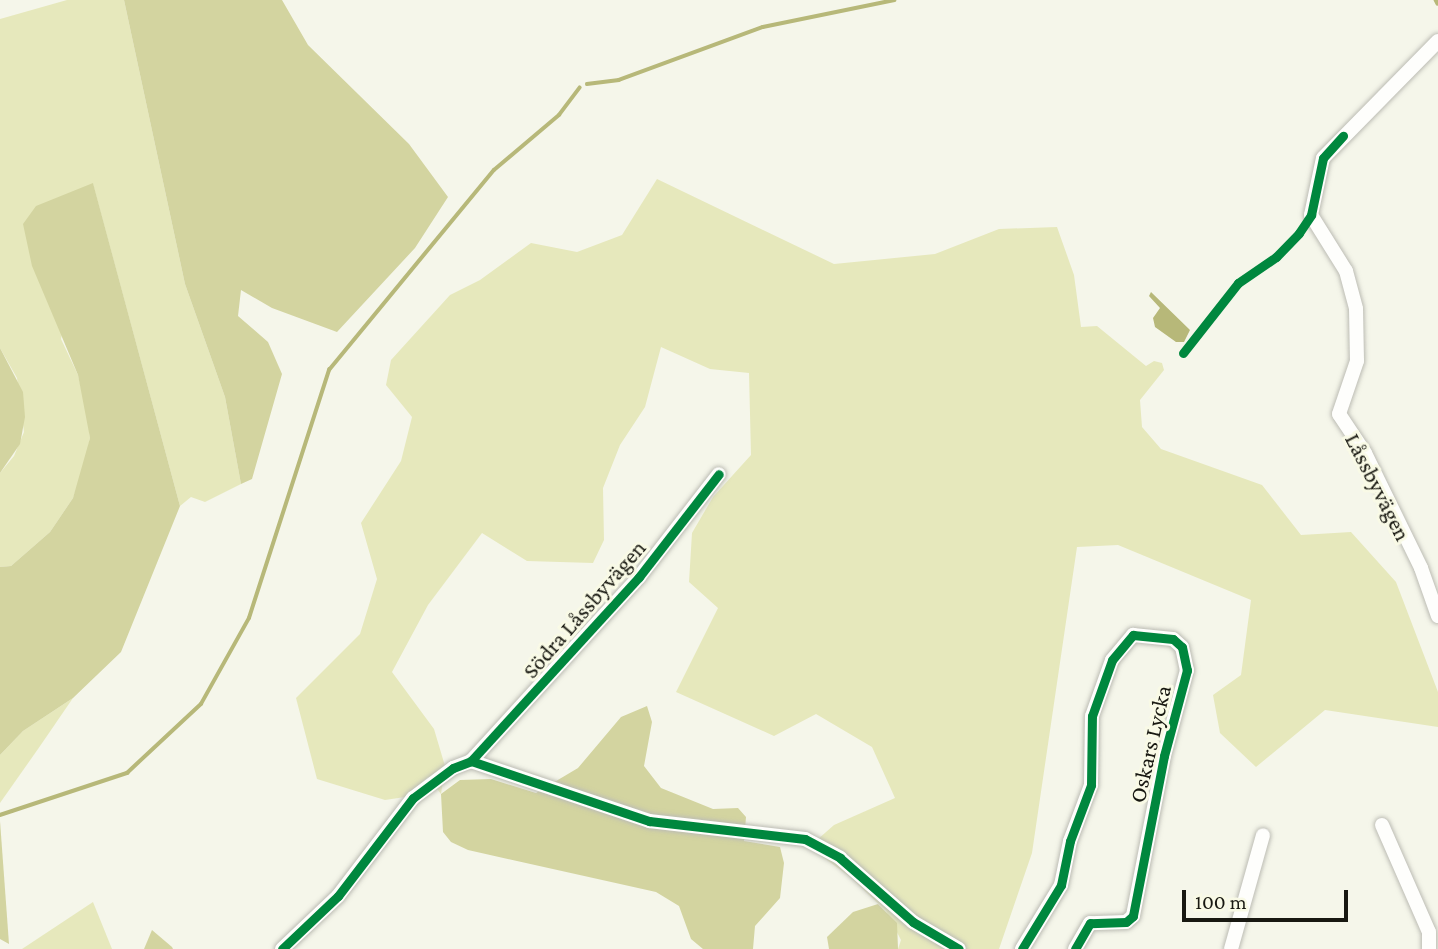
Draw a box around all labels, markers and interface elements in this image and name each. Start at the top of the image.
street label: Låssbyvägen [1339,429,1417,545]
street label: Södra Låssbyvägen [516,534,652,684]
street label: Oskars Lycka [1123,683,1177,805]
scale bar [1186,876,1352,920]
text: 100 m [1195,890,1247,914]

